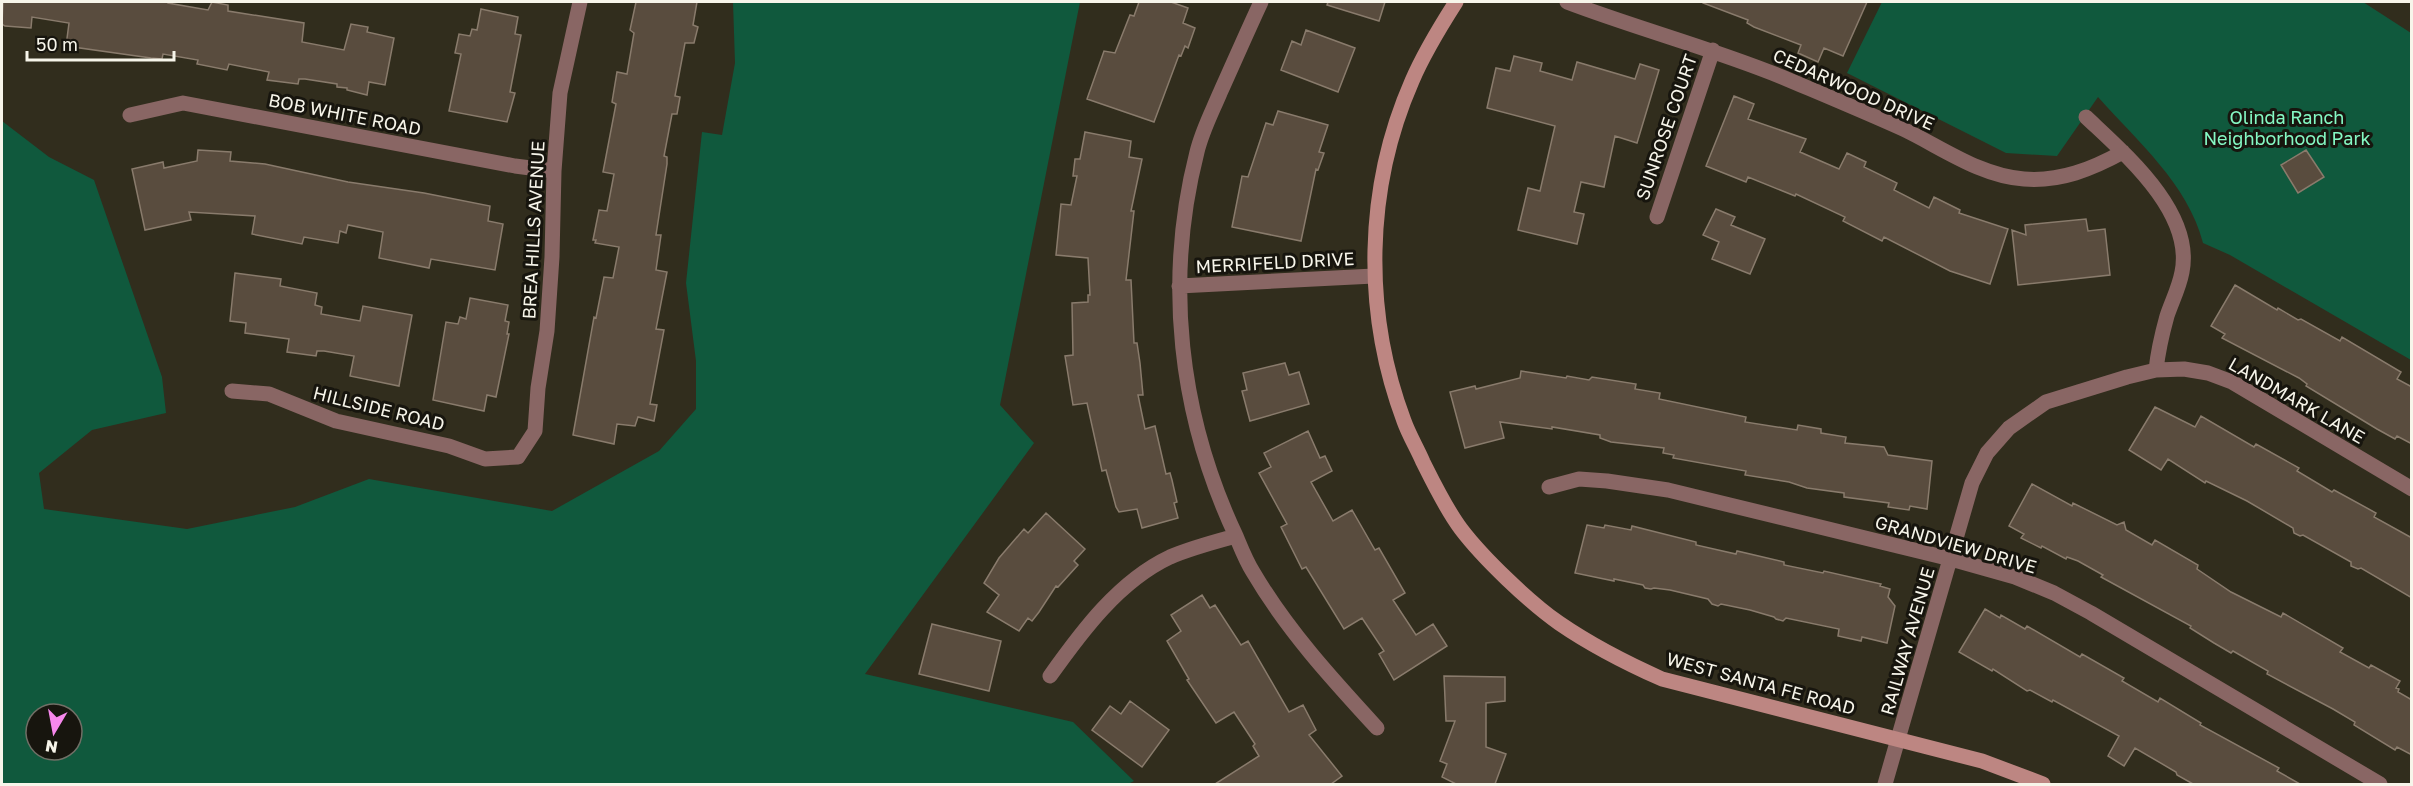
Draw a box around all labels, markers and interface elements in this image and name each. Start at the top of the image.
scale bar [27,24,174,62]
text: 50 m [36,33,78,55]
street label: CEDARWOOD DRIVE [1770,44,1938,134]
street label: SUNROSE COURT [1631,51,1701,203]
street label: BOB WHITE ROAD [267,88,423,140]
park label: Olinda Ranch Neighborhood Park [2203,106,2371,149]
street label: BREA HILLS AVENUE [517,140,549,320]
street label: MERRIFELD DRIVE [1195,247,1355,277]
street label: LANDMARK LANE [2225,352,2369,448]
street label: HILLSIDE ROAD [311,381,447,435]
street label: GRANDVIEW DRIVE [1873,510,2039,578]
street label: RAILWAY AVENUE [1875,564,1939,718]
street label: WEST SANTA FE ROAD [1664,647,1858,719]
north arrow [24,702,84,762]
text: N [44,736,59,758]

